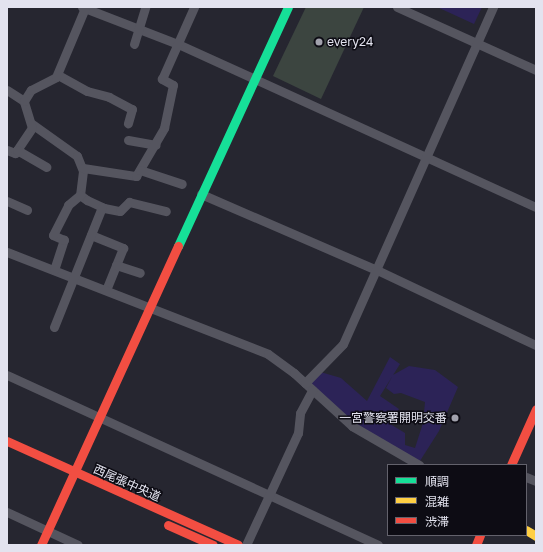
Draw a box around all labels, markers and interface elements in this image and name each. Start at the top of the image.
place label: every24 [327,35,373,49]
marker: every24 [314,37,324,47]
place label: 一宮警察署開明交番 [339,411,447,425]
marker: 一宮警察署開明交番 [450,413,460,423]
street label: 西尾張中央道 [91,462,163,504]
legend [387,464,527,536]
text: 順調 [425,474,449,489]
text: 混雑 [425,494,449,509]
text: 渋滞 [425,514,449,529]

